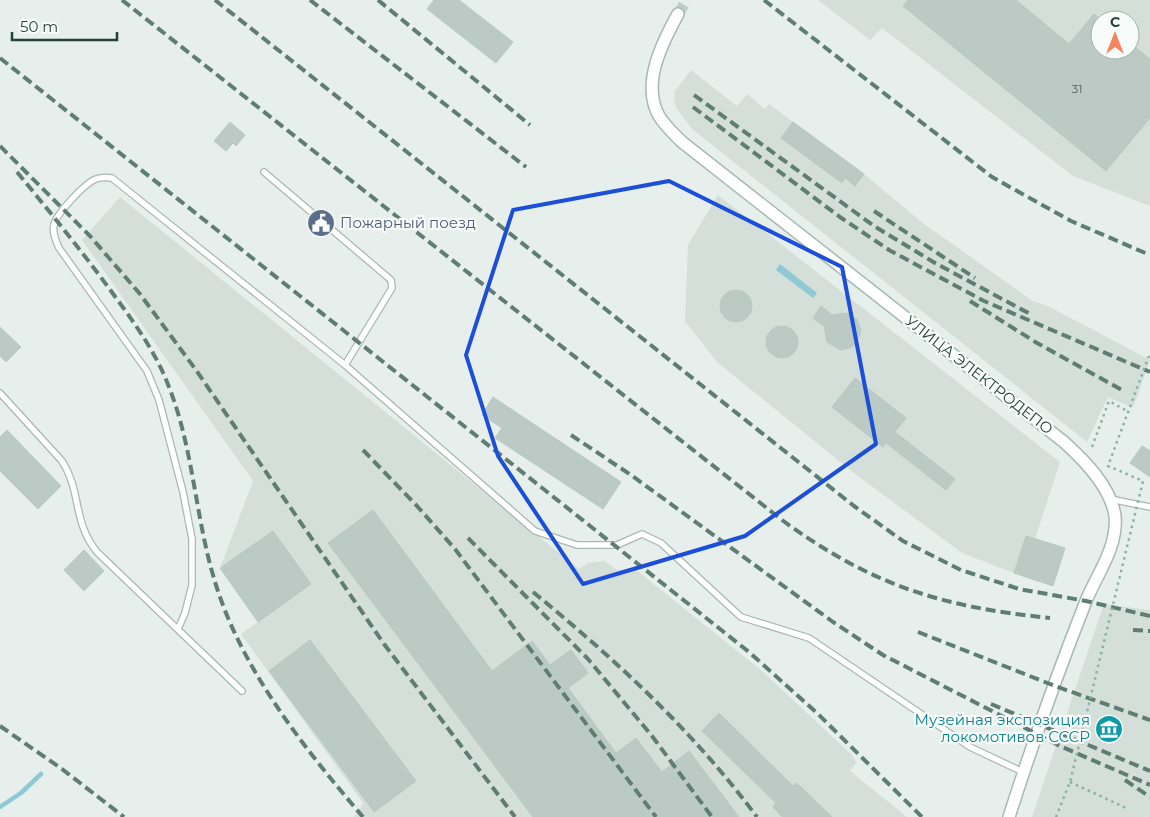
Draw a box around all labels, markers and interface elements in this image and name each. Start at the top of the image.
scale bar [12,10,118,42]
north arrow [1090,10,1140,60]
text: С [1110,13,1120,31]
text: 50 m [20,17,58,36]
house number: 31 [1071,81,1083,96]
public building icon: Пожарный поезд [306,208,336,238]
place label: Пожарный поезд [340,213,476,232]
street label: УЛИЦА ЭЛЕКТРОДЕПО [902,311,1057,438]
place label: Музейная экспозиция локомотивов СССР [915,710,1090,746]
museum icon: Музейная экспозиция локомотивов СССР [1094,714,1124,744]

